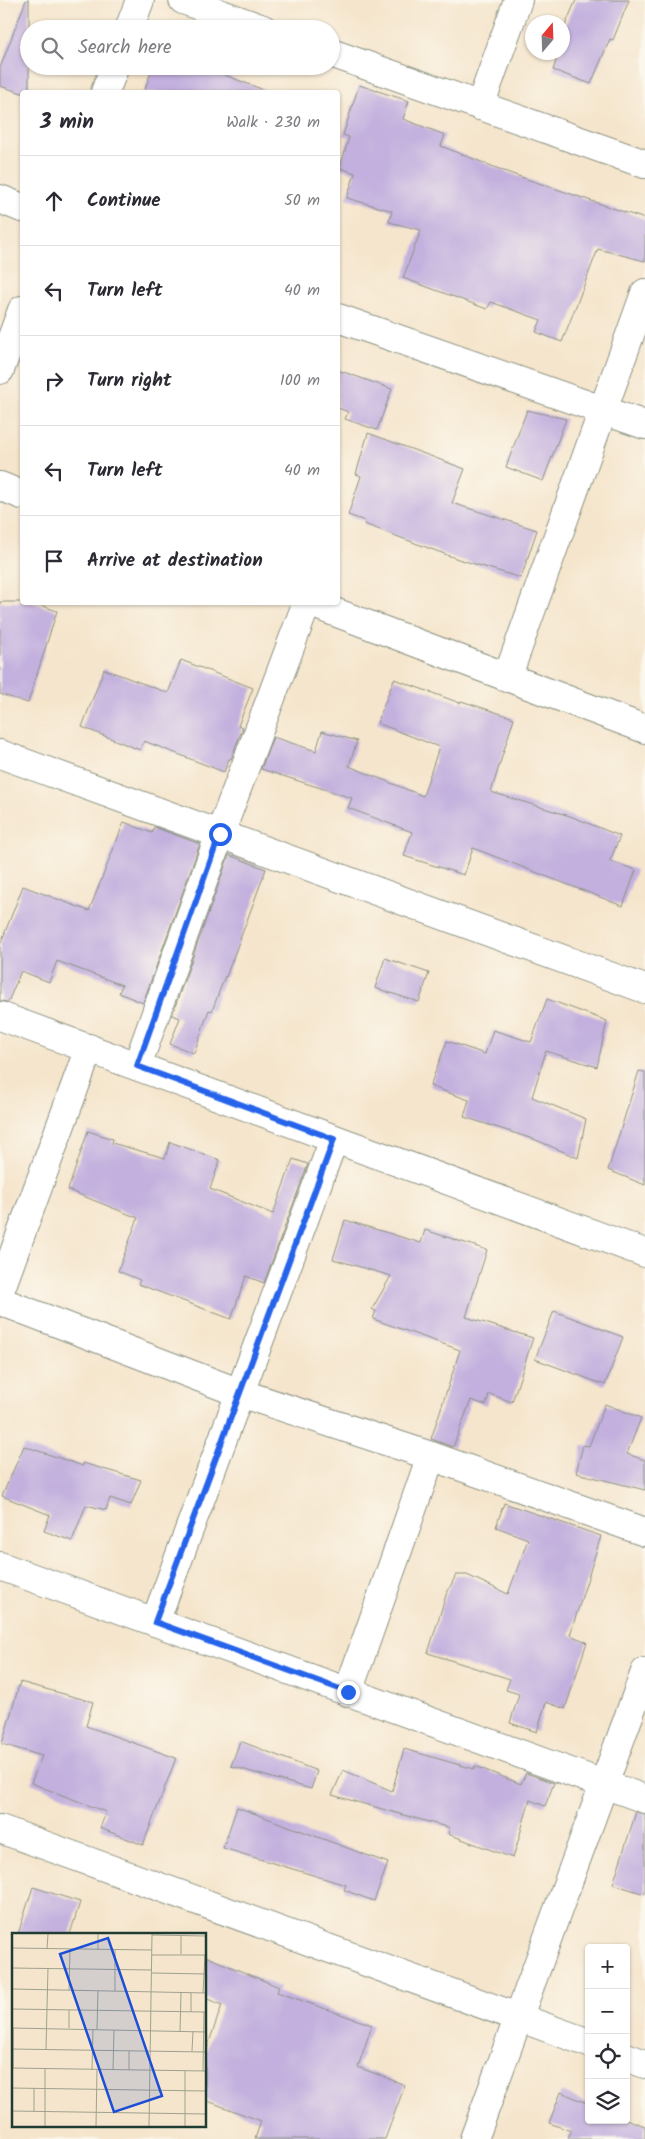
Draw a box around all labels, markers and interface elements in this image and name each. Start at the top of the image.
north arrow [525,15,570,60]
search box [20,20,340,75]
text: Search here [78,33,172,63]
icon: search [38,34,66,62]
text: 3 min [40,106,94,139]
text: Walk · 230 m [226,110,320,135]
text: Continue [87,186,160,216]
icon: ahead [40,187,68,215]
text: 50 m [284,188,320,213]
text: Turn left [87,276,162,306]
icon: left [40,277,68,305]
text: 40 m [284,278,320,303]
text: Turn right [87,366,172,396]
icon: right [40,367,68,395]
text: 100 m [280,368,320,393]
text: Turn left [87,456,162,486]
icon: left [40,457,68,485]
text: 40 m [284,458,320,483]
text: Arrive at destination [87,546,263,576]
icon: arrive [40,547,68,575]
route start [209,823,232,846]
route end [337,1681,360,1704]
inset map [12,1933,206,2126]
map controls [585,1944,630,2124]
button: + [585,1944,630,1989]
button: − [585,1989,630,2034]
button: locate [585,2034,630,2079]
button: layers [585,2079,630,2124]

